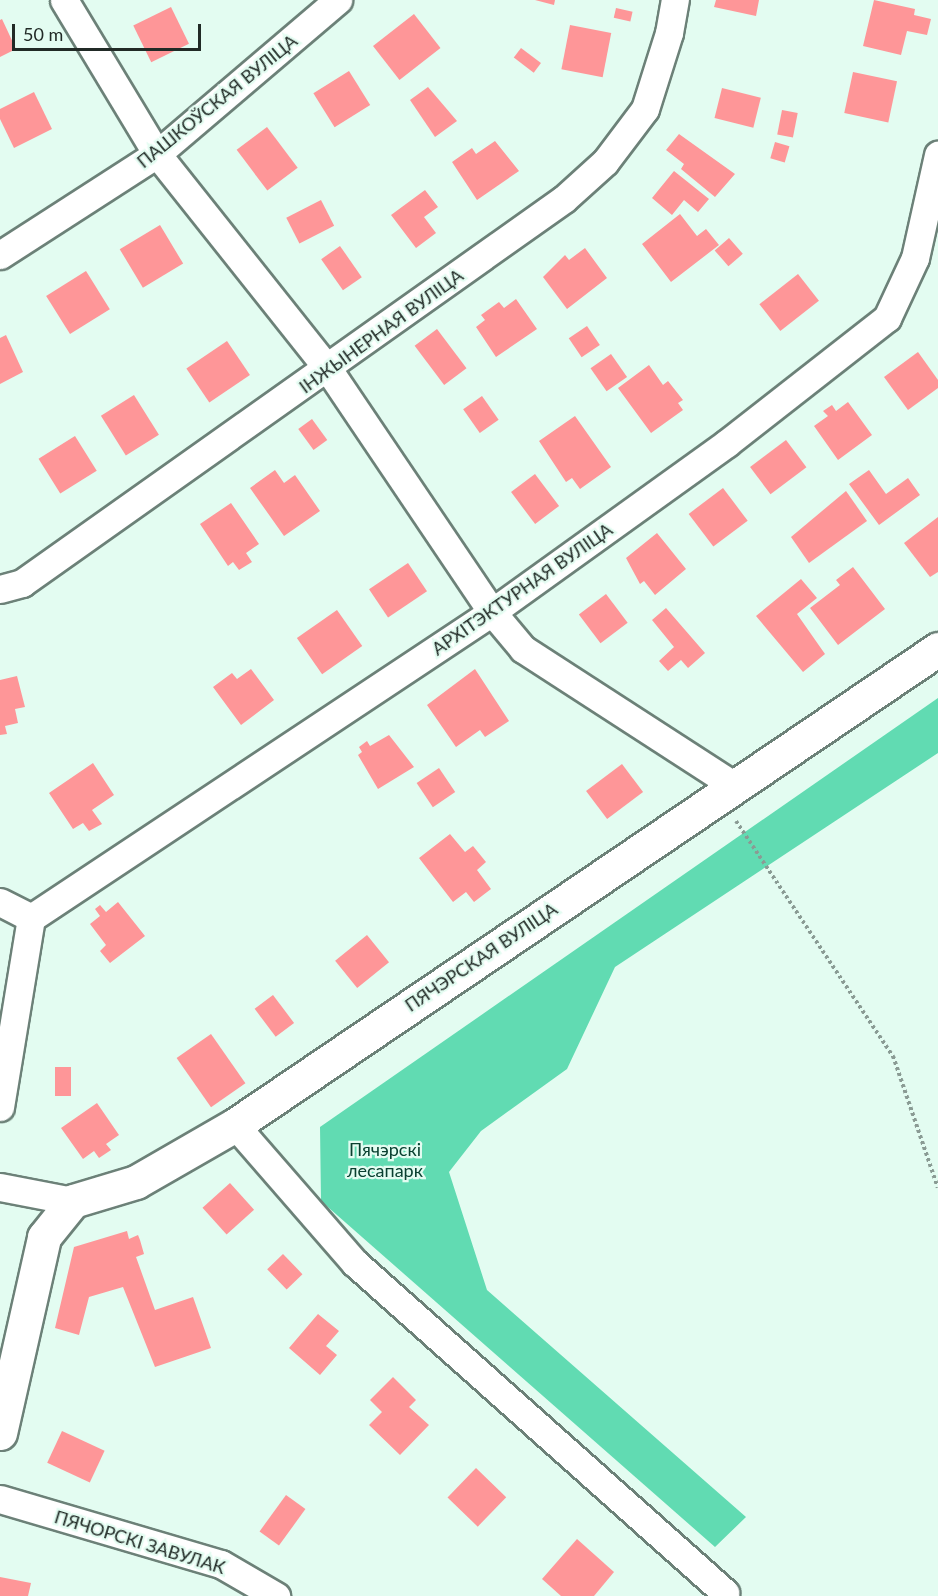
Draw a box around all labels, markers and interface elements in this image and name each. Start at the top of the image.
scale bar [15,12,204,50]
text: 50 m [23,23,63,45]
street label: ПАШКОЎСКАЯ ВУЛІЦА [133,30,301,172]
street label: ІНЖЫНЕРНАЯ ВУЛІЦА [295,264,467,398]
street label: АРХІТЭКТУРНАЯ ВУЛІЦА [428,518,616,660]
street label: ПЯЧЭРСКАЯ ВУЛІЦА [401,898,561,1016]
park label: Пячэрскі лесапарк [347,1139,423,1182]
street label: ПЯЧОРСКІ ЗАВУЛАК [52,1506,228,1578]

